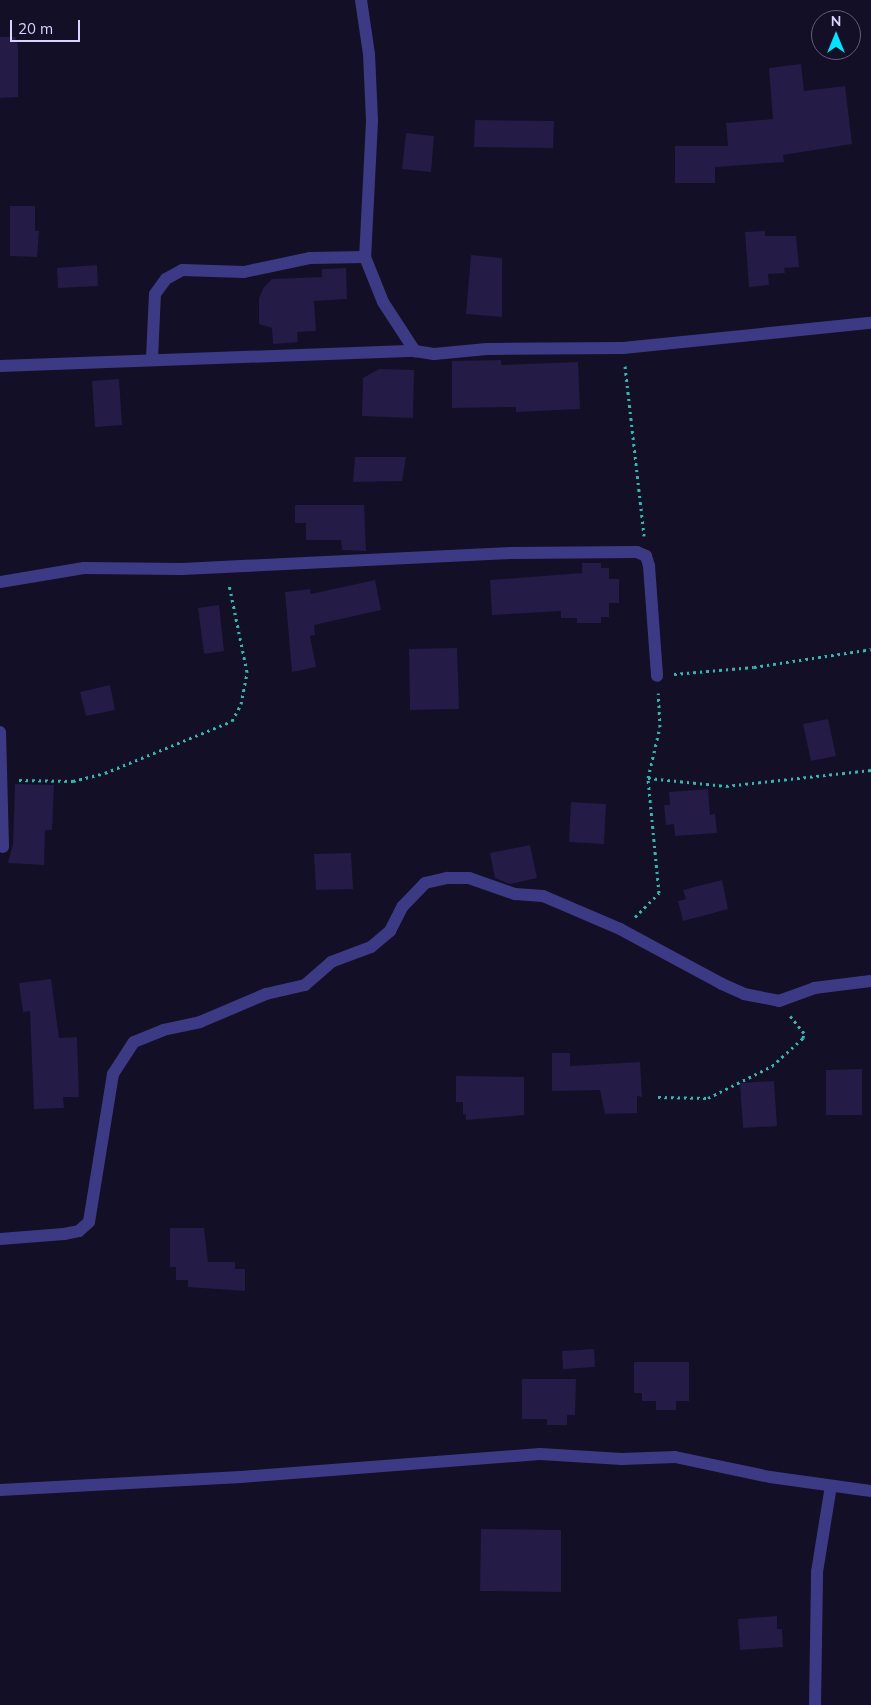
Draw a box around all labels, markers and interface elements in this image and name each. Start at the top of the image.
scale bar [12,10,82,42]
north arrow [811,10,861,60]
text: N [831,12,841,30]
text: 20 m [18,19,53,38]

